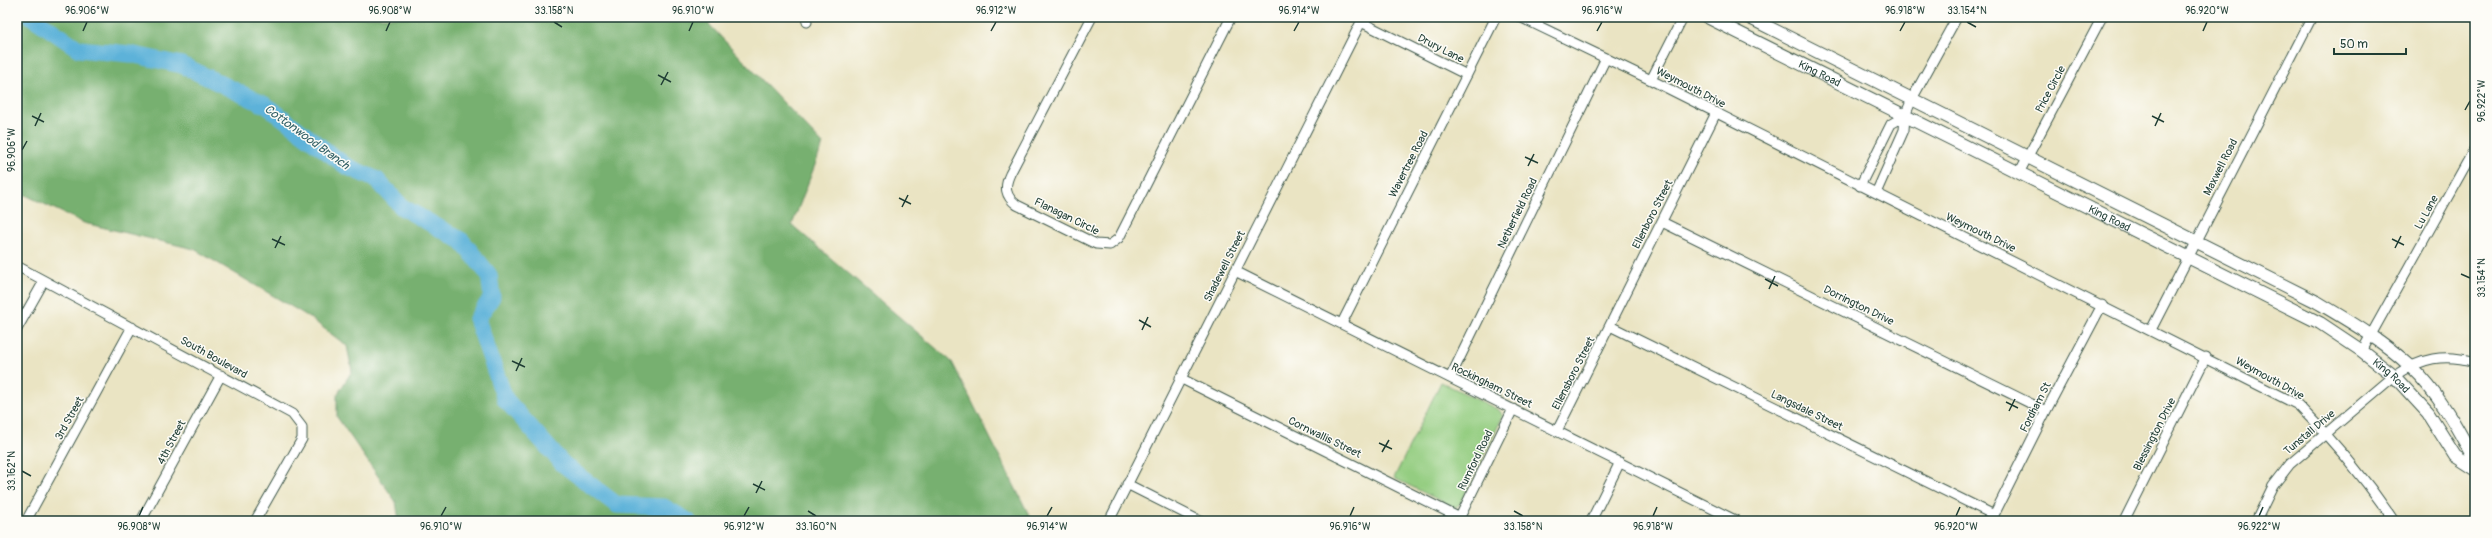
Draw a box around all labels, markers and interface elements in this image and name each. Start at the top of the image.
text: 96.906°W [65,5,109,17]
text: 96.908°W [368,5,412,17]
text: 33.158°N [535,5,574,17]
text: 96.910°W [672,5,714,17]
text: 96.912°W [976,5,1017,17]
text: 96.914°W [1279,5,1320,17]
text: 96.916°W [1582,5,1623,17]
text: 96.918°W [1885,5,1926,17]
text: 33.154°N [1947,5,1987,17]
text: 96.920°W [2185,5,2229,17]
scale bar [2334,30,2406,56]
street label: Drury Lane [1416,31,1467,66]
text: 50 m [2340,37,2368,52]
street label: King Road [1796,58,1843,90]
street label: Price Circle [2033,63,2069,115]
street label: Weymouth Drive [1654,64,1728,111]
text: 96.922°W [2476,79,2488,122]
water label: Cottonwood Branch [261,102,353,174]
text: 96.906°W [6,128,18,172]
street label: Wavertree Road [1386,129,1431,200]
street label: Maxwell Road [2201,137,2240,198]
street label: Netherfield Road [1495,176,1540,251]
street label: Ellenboro Street [1630,177,1676,251]
street label: Lu Lane [2412,193,2441,231]
street label: Flanagan Circle [1032,195,1102,238]
street label: King Road [2086,202,2133,234]
street label: Weymouth Drive [1944,210,2018,255]
street label: Shadewell Street [1201,228,1248,304]
text: 33.154°N [2476,258,2488,298]
street label: Dorrington Drive [1822,283,1897,328]
street label: South Boulevard [178,334,250,381]
street label: Ellensboro Street [1549,334,1598,412]
street label: Weymouth Drive [2233,354,2307,403]
street label: King Road [2370,356,2412,396]
street label: Rockingham Street [1449,360,1535,411]
street label: Fordham St [2017,380,2054,434]
street label: Langsdale Street [1769,387,1845,434]
street label: 3rd Street [52,394,87,442]
street label: Blessington Drive [2130,395,2179,473]
street label: Tunstall Drive [2281,407,2338,458]
street label: Cornwallis Street [1286,414,1364,461]
street label: 4th Street [154,417,189,467]
street label: Rumford Road [1455,428,1496,492]
text: 33.162°N [6,451,18,491]
text: 96.908°W [117,521,161,533]
text: 96.910°W [420,521,462,533]
text: 96.912°W [724,521,765,533]
text: 33.160°N [795,521,837,533]
text: 96.914°W [1027,521,1068,533]
text: 96.916°W [1330,521,1371,533]
text: 33.158°N [1504,521,1543,533]
text: 96.918°W [1633,521,1674,533]
text: 96.920°W [1934,521,1978,533]
text: 96.922°W [2238,521,2281,533]

